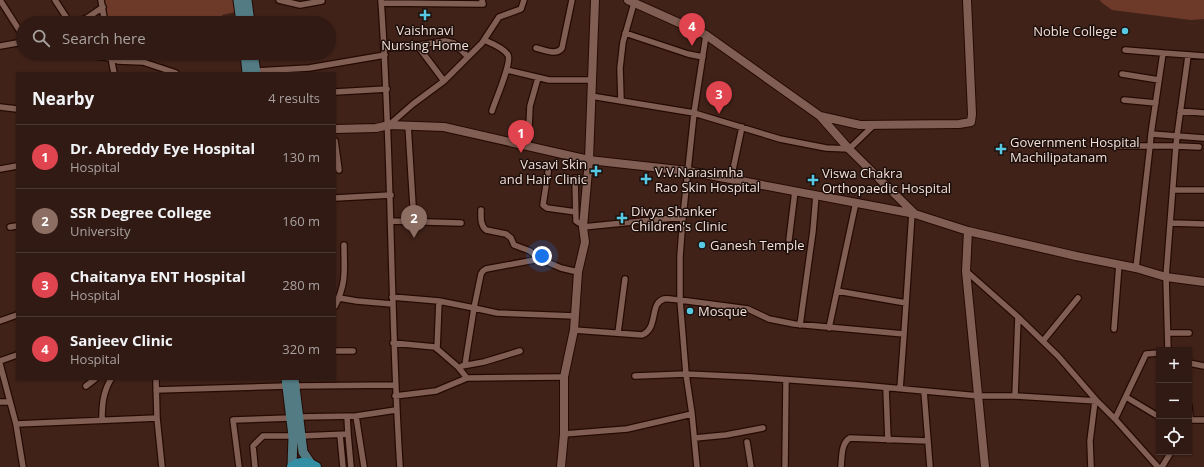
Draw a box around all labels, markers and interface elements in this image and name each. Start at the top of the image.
marker: Vaishnavi Nursing Home [419,9,431,21]
pin: 4 [679,13,705,46]
search box [16,16,336,60]
place label: Vaishnavi Nursing Home [381,21,469,54]
place label: Noble College [1033,22,1117,40]
marker: Noble College [1120,26,1130,36]
icon: search [30,27,52,49]
text: Search here [62,28,146,48]
pin: 3 [706,81,732,114]
text: Nearby [32,87,94,110]
text: 4 results [268,89,320,107]
pin: 1 [508,120,534,153]
place label: Government Hospital Machilipatanam [1010,133,1140,166]
text: Dr. Abreddy Eye Hospital [70,138,255,158]
marker: Government Hospital Machilipatanam [995,143,1007,155]
text: 1 [41,148,49,166]
text: 130 m [282,148,320,166]
place label: Vasavi Skin and Hair Clinic [499,155,587,188]
text: Hospital [70,158,120,176]
place label: V.V.Narasimha Rao Skin Hospital [655,163,760,196]
place label: Viswa Chakra Orthopaedic Hospital [822,164,951,197]
marker: Vasavi Skin and Hair Clinic [590,165,602,177]
marker: V.V.Narasimha Rao Skin Hospital [640,173,652,185]
marker: Viswa Chakra Orthopaedic Hospital [807,174,819,186]
text: SSR Degree College [70,202,211,222]
place label: Divya Shanker Children's Clinic [631,202,727,235]
pin: 2 [401,205,427,238]
text: 2 [41,212,49,230]
text: 160 m [282,212,320,230]
marker: Divya Shanker Children's Clinic [616,212,628,224]
text: University [70,222,130,240]
place label: Ganesh Temple [710,236,805,254]
marker: Ganesh Temple [697,240,707,250]
your location [532,246,552,266]
text: Chaitanya ENT Hospital [70,266,246,286]
text: 3 [41,276,49,294]
text: 280 m [282,276,320,294]
text: Hospital [70,286,120,304]
place label: Mosque [698,302,747,320]
marker: Mosque [685,306,695,316]
text: Sanjeev Clinic [70,330,173,350]
text: 4 [41,340,49,358]
text: 320 m [282,340,320,358]
map controls [1156,347,1192,455]
button: + [1156,347,1192,383]
text: Hospital [70,350,120,368]
button: − [1156,383,1192,419]
button: locate [1156,419,1192,455]

